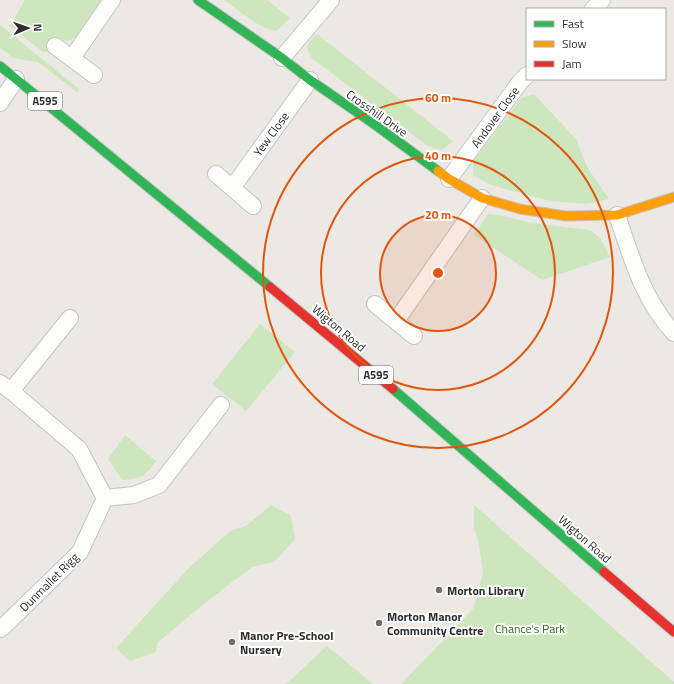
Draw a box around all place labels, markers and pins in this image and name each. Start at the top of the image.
centre of rings [431,266,445,280]
place label: Morton Library [447,581,524,600]
marker: Morton Library [434,585,444,595]
place label: Morton Manor Community Centre [387,607,483,640]
marker: Morton Manor Community Centre [374,618,384,628]
place label: Manor Pre-School Nursery [240,626,333,659]
marker: Manor Pre-School Nursery [227,637,237,647]

